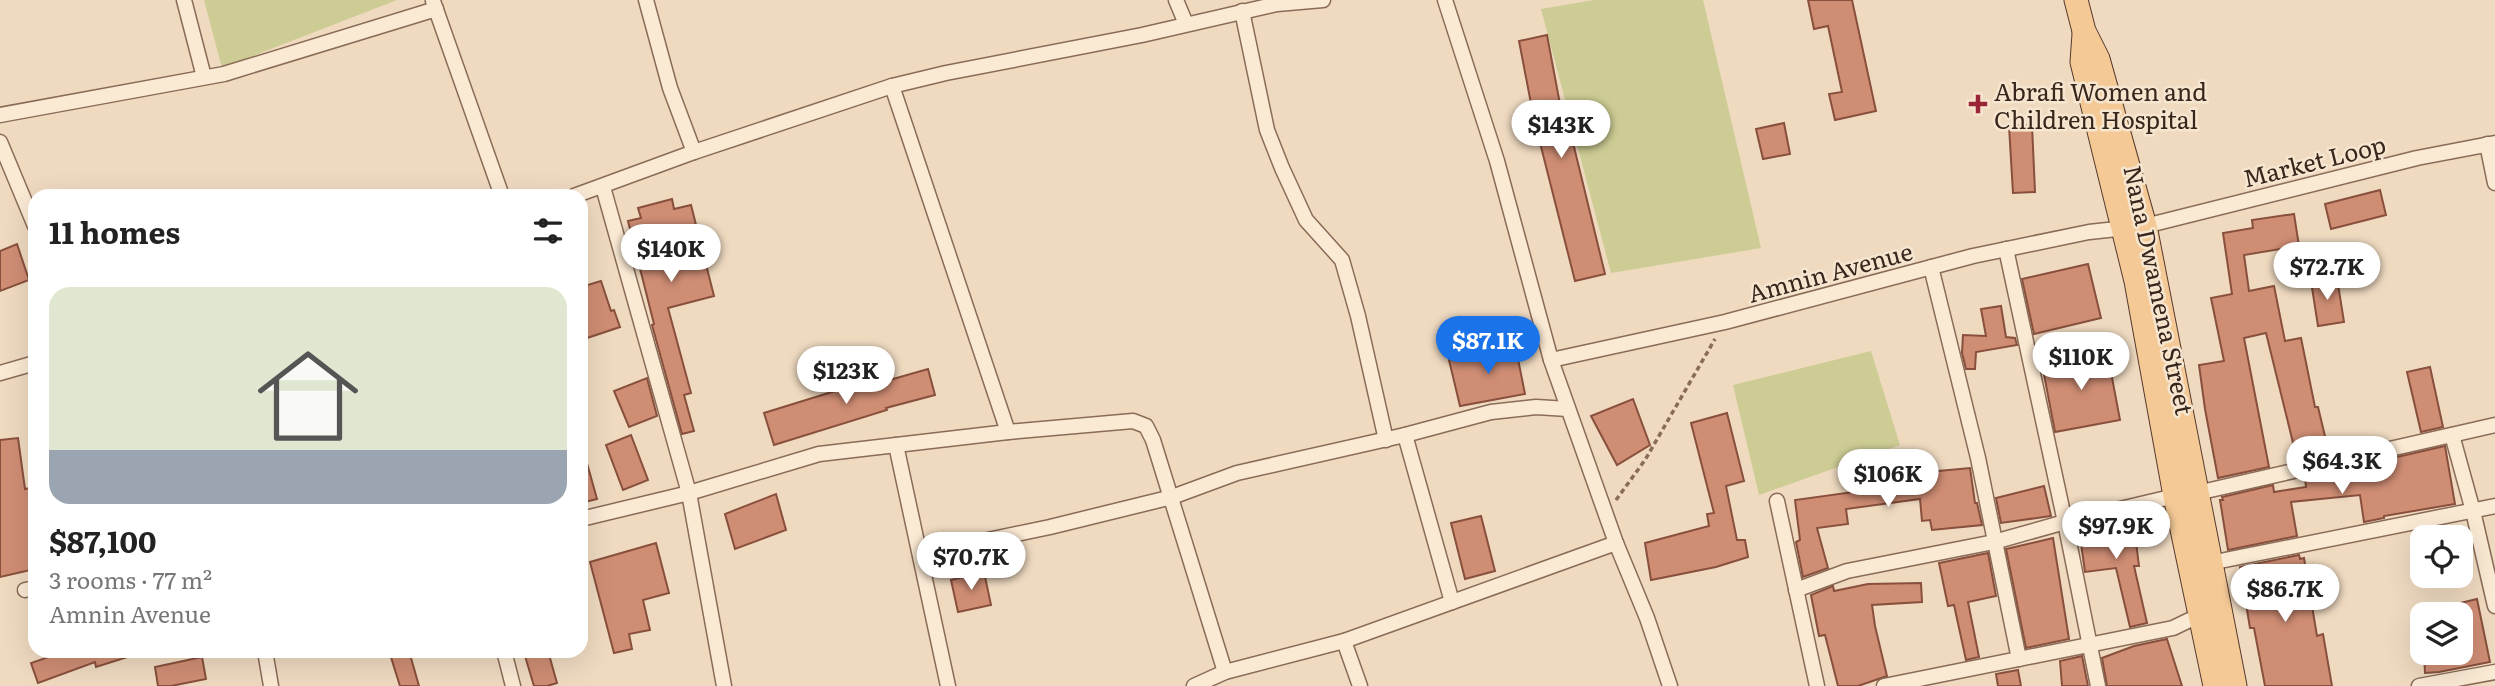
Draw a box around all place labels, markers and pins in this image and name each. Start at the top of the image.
place label: Abrafi Women and Children Hospital [1994,73,2207,136]
marker: Abrafi Women and Children Hospital [1968,94,1988,114]
pin: $143K [1512,100,1610,160]
pin: $140K [622,224,720,284]
pin: $72.7K [2270,243,2384,302]
pin: $87.1K [1431,316,1545,376]
pin: $110K [2032,332,2130,392]
pin: $123K [797,346,895,406]
pin: $64.3K [2285,436,2399,496]
pin: $106K [1839,449,1937,509]
pin: $97.9K [2059,502,2173,561]
pin: $70.7K [914,532,1028,592]
pin: $86.7K [2228,564,2342,624]

